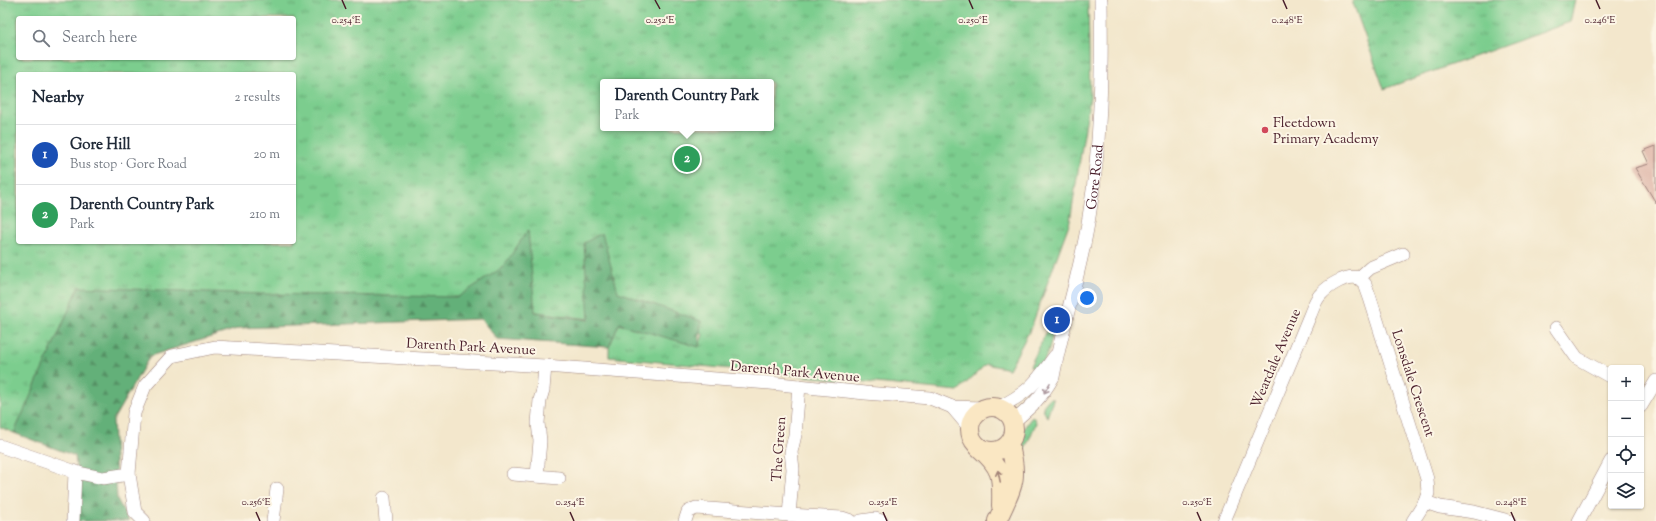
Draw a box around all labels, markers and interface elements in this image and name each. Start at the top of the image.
text: 0.254°E [331,13,361,28]
text: 0.252°E [646,13,674,28]
text: 0.250°E [958,13,988,28]
text: 0.248°E [1272,13,1302,28]
text: 0.246°E [1585,13,1615,28]
search box [16,16,296,60]
icon: search [30,27,52,49]
text: Search here [62,28,137,49]
popup [600,79,774,131]
text: Nearby [32,86,84,110]
text: Darenth Country Park [615,86,759,107]
text: 2 results [235,89,280,107]
text: Park [615,107,640,125]
place label: Fleetdown Primary Academy [1273,114,1379,150]
marker: Fleetdown Primary Academy [1260,125,1270,135]
text: Gore Hill [70,135,131,156]
pin: 2 [674,144,700,174]
street label: Gore Road [1082,144,1110,211]
text: 1 [43,146,47,164]
text: 20 m [254,146,280,164]
text: Bus stop · Gore Road [70,156,187,174]
text: Darenth Country Park [70,195,214,216]
text: 2 [42,206,48,224]
text: 210 m [249,206,280,224]
text: Park [70,216,95,234]
your location [1077,288,1097,308]
pin: 1 [1044,305,1070,335]
street label: Weardale Avenue [1247,306,1307,412]
street label: Lonsdale Crescent [1385,327,1439,440]
street label: Darenth Park Avenue [406,335,536,361]
street label: Darenth Park Avenue [729,357,860,389]
map controls [1608,365,1644,509]
button: + [1608,365,1644,401]
one-way arrow [1042,381,1050,393]
button: − [1608,401,1644,437]
street label: The Green [768,416,792,482]
button: locate [1608,437,1644,473]
one-way arrow [995,470,1003,483]
button: layers [1608,473,1644,509]
text: 0.256°E [241,495,271,510]
text: 0.254°E [555,495,585,510]
text: 0.252°E [869,495,897,510]
text: 0.250°E [1182,495,1212,510]
text: 0.248°E [1496,495,1526,510]

